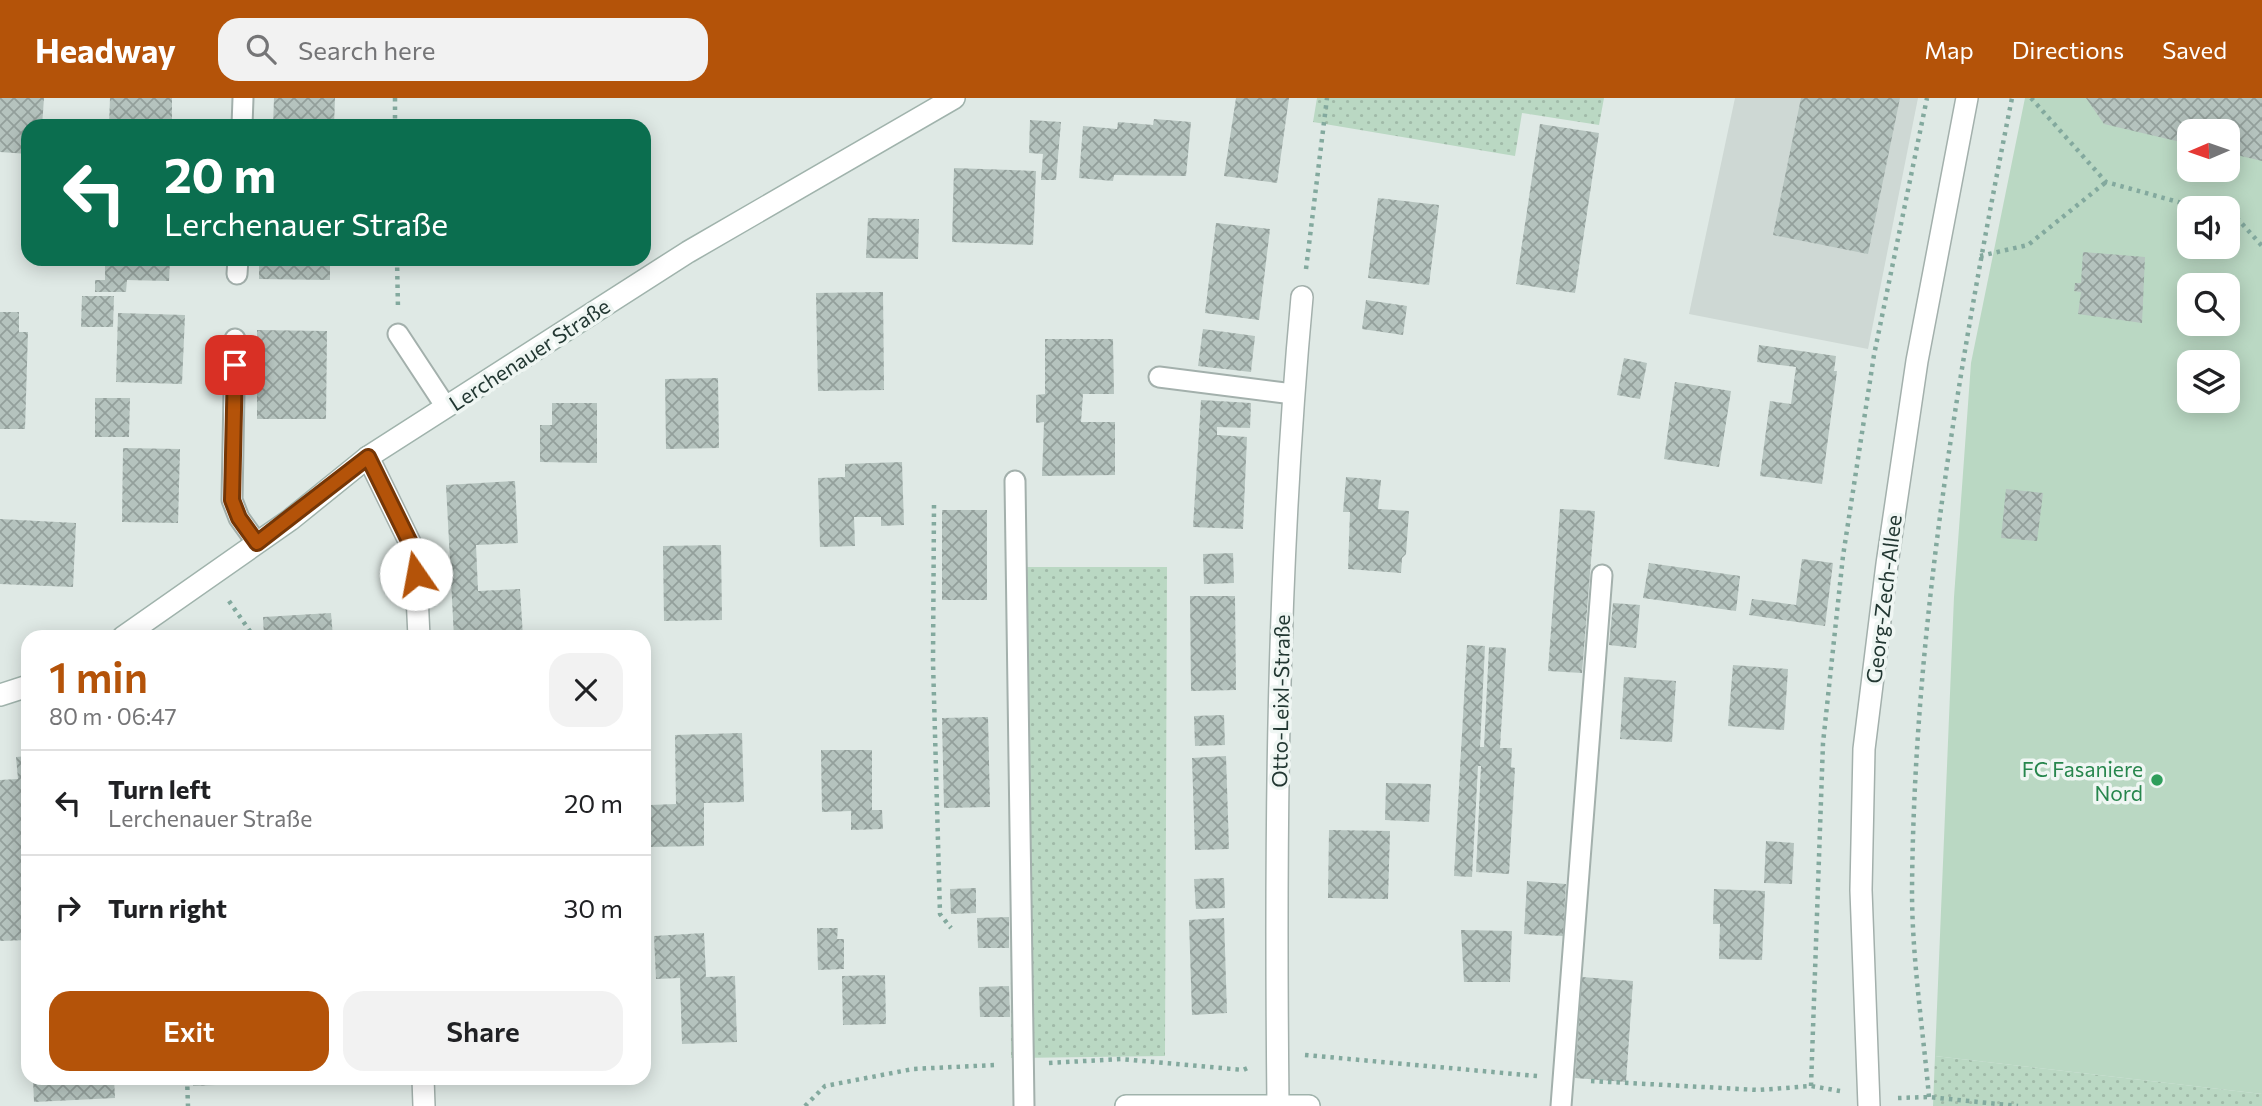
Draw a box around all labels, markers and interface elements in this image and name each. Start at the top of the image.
search box [218,18,708,81]
text: Headway [35,29,176,70]
icon: search [242,30,280,68]
text: Search here [298,34,436,65]
text: Map [1924,35,1974,64]
text: Directions [2012,35,2124,64]
text: Saved [2162,35,2227,64]
north arrow [2177,119,2240,182]
map controls [2177,119,2240,413]
text: 20 m [164,143,276,203]
icon: left [49,147,140,238]
button: sound [2177,196,2240,259]
text: Lerchenauer Straße [164,203,448,243]
button: search [2177,273,2240,336]
street label: Lerchenauer Straße [444,293,614,415]
pin [205,335,265,395]
icon: arrive [216,346,254,384]
button: layers [2177,350,2240,413]
street label: Georg-Zech-Allee [1860,513,1906,685]
position arrow [379,537,453,611]
street label: Otto-Leixl-Straße [1266,614,1294,788]
text: 1 min [49,650,148,702]
button: close [549,653,623,727]
text: 80 m · 06:47 [49,702,177,730]
place label: FC Fasaniere Nord [2022,756,2143,805]
marker: FC Fasaniere Nord [2149,772,2165,788]
text: Turn left [108,773,211,804]
icon: left [49,784,87,822]
text: 20 m [564,787,623,818]
text: Lerchenauer Straße [108,804,312,832]
icon: right [49,889,87,927]
text: Turn right [108,892,227,923]
text: 30 m [564,892,623,923]
button: Exit [49,991,329,1071]
button: Share [343,991,623,1071]

